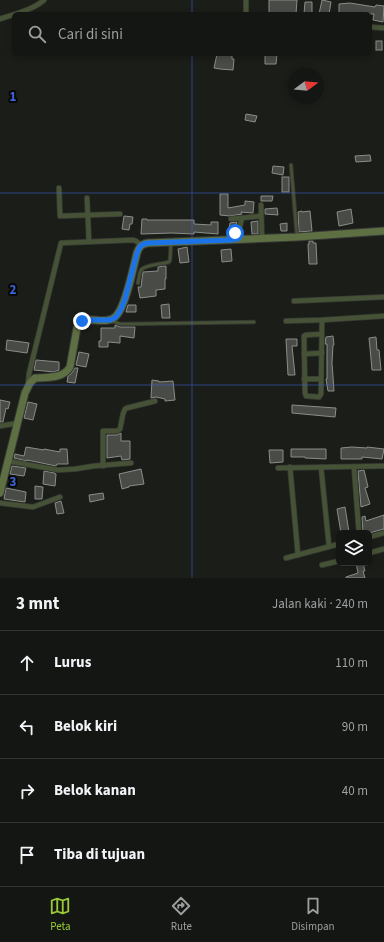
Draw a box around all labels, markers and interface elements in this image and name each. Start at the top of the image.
search box [12,12,372,56]
icon: search [26,23,48,45]
text: Cari di sini [58,24,123,45]
north arrow [288,68,324,104]
text: 1 [10,88,17,106]
route start [226,224,244,242]
text: 2 [10,281,17,299]
route end [73,312,91,330]
text: 3 [10,473,17,491]
map controls [336,530,372,566]
button: layers [336,530,372,566]
text: 3 mnt [16,592,59,616]
text: Jalan kaki · 240 m [272,595,368,613]
icon: ahead [16,652,38,674]
text: Lurus [54,652,91,673]
text: 110 m [335,654,368,672]
icon: left [16,716,38,738]
text: Belok kiri [54,716,117,737]
text: 90 m [342,718,368,736]
icon: right [16,780,38,802]
text: Belok kanan [54,780,136,801]
text: 40 m [342,782,368,800]
icon: arrive [16,844,38,866]
text: Tiba di tujuan [54,844,145,865]
tab: Peta [49,895,71,934]
tab: Rute [170,895,192,934]
tab: Disimpan [291,895,335,934]

